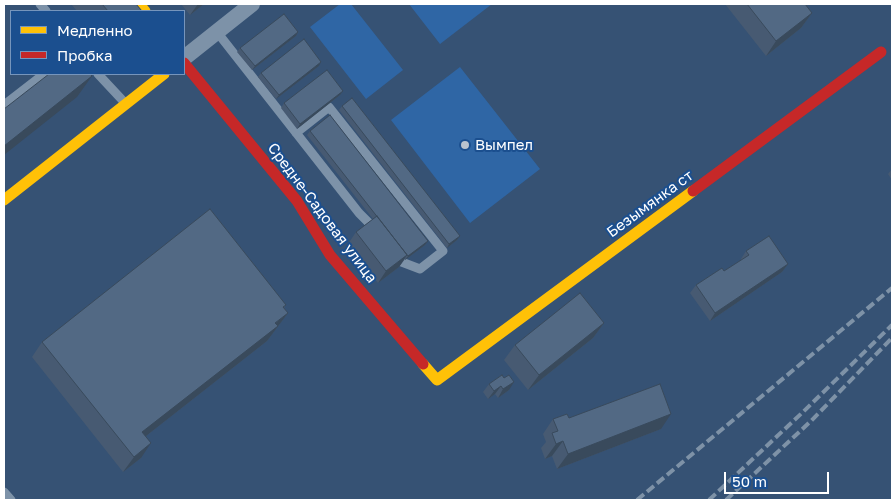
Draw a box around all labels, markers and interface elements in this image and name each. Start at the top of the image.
legend [10,10,185,75]
text: Медленно [57,21,133,39]
text: Пробка [57,46,112,64]
place label: Вымпел [475,136,533,154]
street label: Средне-Садовая улица [263,139,381,287]
marker: Вымпел [459,139,471,151]
street label: Безымянка ст [603,167,697,241]
scale bar [726,462,831,494]
text: 50 m [732,472,767,490]

